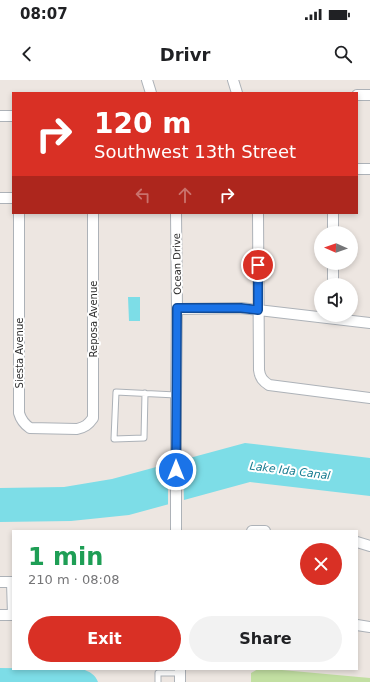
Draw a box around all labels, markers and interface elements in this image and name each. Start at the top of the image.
text: 08:07 [20,5,68,23]
icon: back [16,43,38,65]
icon: search [332,43,354,65]
text: Drivr [160,44,210,65]
text: 120 m [94,107,191,140]
icon: right [28,108,80,160]
text: Southwest 13th Street [94,141,296,162]
icon: left [132,184,154,206]
icon: ahead [174,184,196,206]
icon: right [216,184,238,206]
north arrow [314,226,358,270]
map controls [314,226,358,322]
street label: Ocean Drive [171,233,183,295]
pin [241,248,275,282]
icon: arrive [247,254,269,276]
button: sound [314,278,358,322]
street label: Reposa Avenue [88,281,99,357]
street label: Siesta Avenue [14,318,25,388]
position arrow [155,449,197,491]
water label: Lake Ida Canal [249,460,331,482]
text: 1 min [28,543,103,571]
button: close [300,543,342,585]
text: 210 m · 08:08 [28,572,119,587]
button: Exit [28,616,181,662]
button: Share [189,616,342,662]

